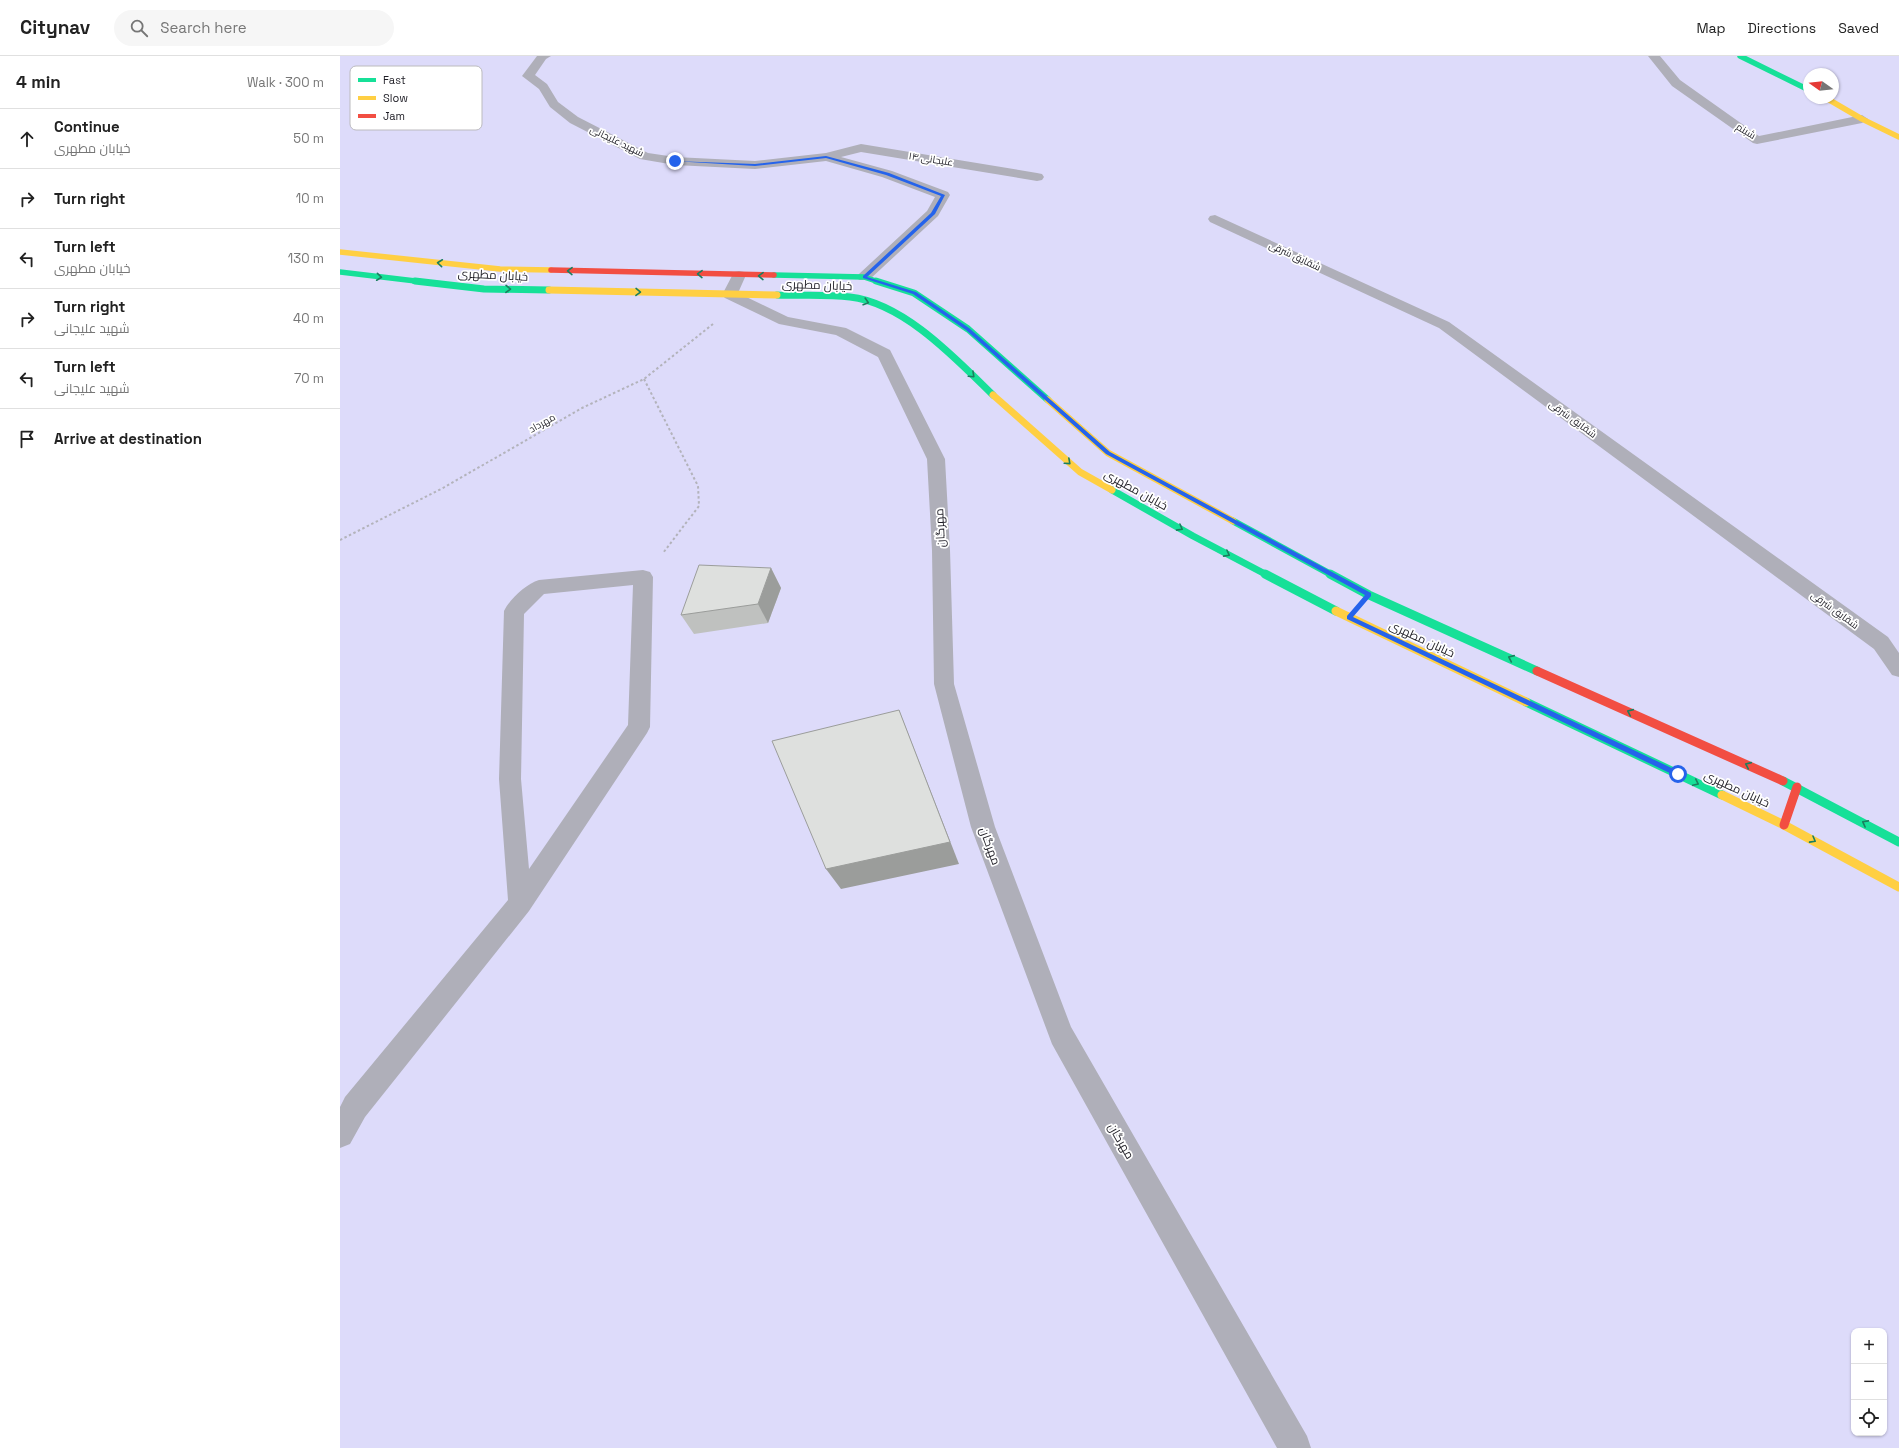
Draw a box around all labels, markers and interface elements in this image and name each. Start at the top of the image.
search box [114,10,394,46]
text: Citynav [20,15,90,40]
icon: search [128,17,150,39]
text: Search here [160,18,247,37]
text: Map [1696,19,1726,37]
text: Directions [1748,19,1816,37]
text: Saved [1838,19,1879,37]
legend [350,66,482,130]
north arrow [1803,68,1839,104]
text: 4 min [16,71,61,93]
text: Fast [383,73,406,87]
text: Walk · 300 m [247,74,324,91]
text: Slow [383,91,408,105]
text: Jam [383,109,405,123]
text: Continue [54,117,120,136]
street label: شبنم [1733,120,1758,143]
street label: شهید علیجانی [588,122,646,160]
icon: ahead [16,128,38,150]
text: 50 m [293,130,324,147]
text: خیابان مطهری [54,140,130,157]
street label: علیجانی ۱۴ [908,149,954,169]
route end [666,152,684,170]
icon: right [16,188,38,210]
text: Turn right [54,189,125,208]
text: 10 m [296,190,324,207]
text: Turn left [54,237,116,256]
street label: شقایق شرقی [1267,238,1323,274]
icon: left [16,248,38,270]
text: 130 m [288,250,324,267]
one-way arrow [437,259,443,268]
text: خیابان مطهری [54,260,130,277]
street label: خیابان مطهری [457,265,529,285]
one-way arrow [567,267,573,275]
one-way arrow [697,270,703,279]
one-way arrow [376,272,382,281]
one-way arrow [758,272,764,280]
street label: خیابان مطهری [781,276,853,294]
one-way arrow [505,285,511,293]
one-way arrow [635,288,641,296]
text: Turn right [54,297,125,316]
one-way arrow [863,297,870,305]
icon: right [16,308,38,330]
text: 40 m [293,310,324,327]
text: شهید علیجانی [54,320,130,337]
text: Turn left [54,357,116,376]
icon: left [16,368,38,390]
text: 70 m [294,370,324,387]
one-way arrow [967,370,975,377]
text: شهید علیجانی [54,380,130,397]
street label: شقایق شرقی [1547,397,1599,441]
street label: مهرداد [526,410,558,436]
icon: arrive [16,428,38,450]
text: Arrive at destination [54,429,202,448]
one-way arrow [1063,457,1071,465]
street label: خیابان مطهری [1101,466,1171,514]
street label: مهرگان [931,508,949,548]
one-way arrow [1176,524,1183,531]
one-way arrow [1223,549,1231,556]
street label: شقایق شرقی [1809,588,1861,632]
street label: خیابان مطهری [1387,617,1457,661]
one-way arrow [1508,655,1515,663]
one-way arrow [1626,708,1633,716]
one-way arrow [1745,762,1753,770]
route start [1669,765,1687,783]
street label: خیابان مطهری [1702,767,1772,811]
one-way arrow [1692,778,1700,786]
one-way arrow [1861,821,1869,828]
street label: مهرگان [976,825,1004,867]
one-way arrow [1809,836,1816,843]
street label: مهرگان [1104,1120,1138,1162]
map controls [1851,1328,1887,1436]
button: + [1851,1328,1887,1364]
button: − [1851,1364,1887,1400]
button: locate [1851,1400,1887,1436]

